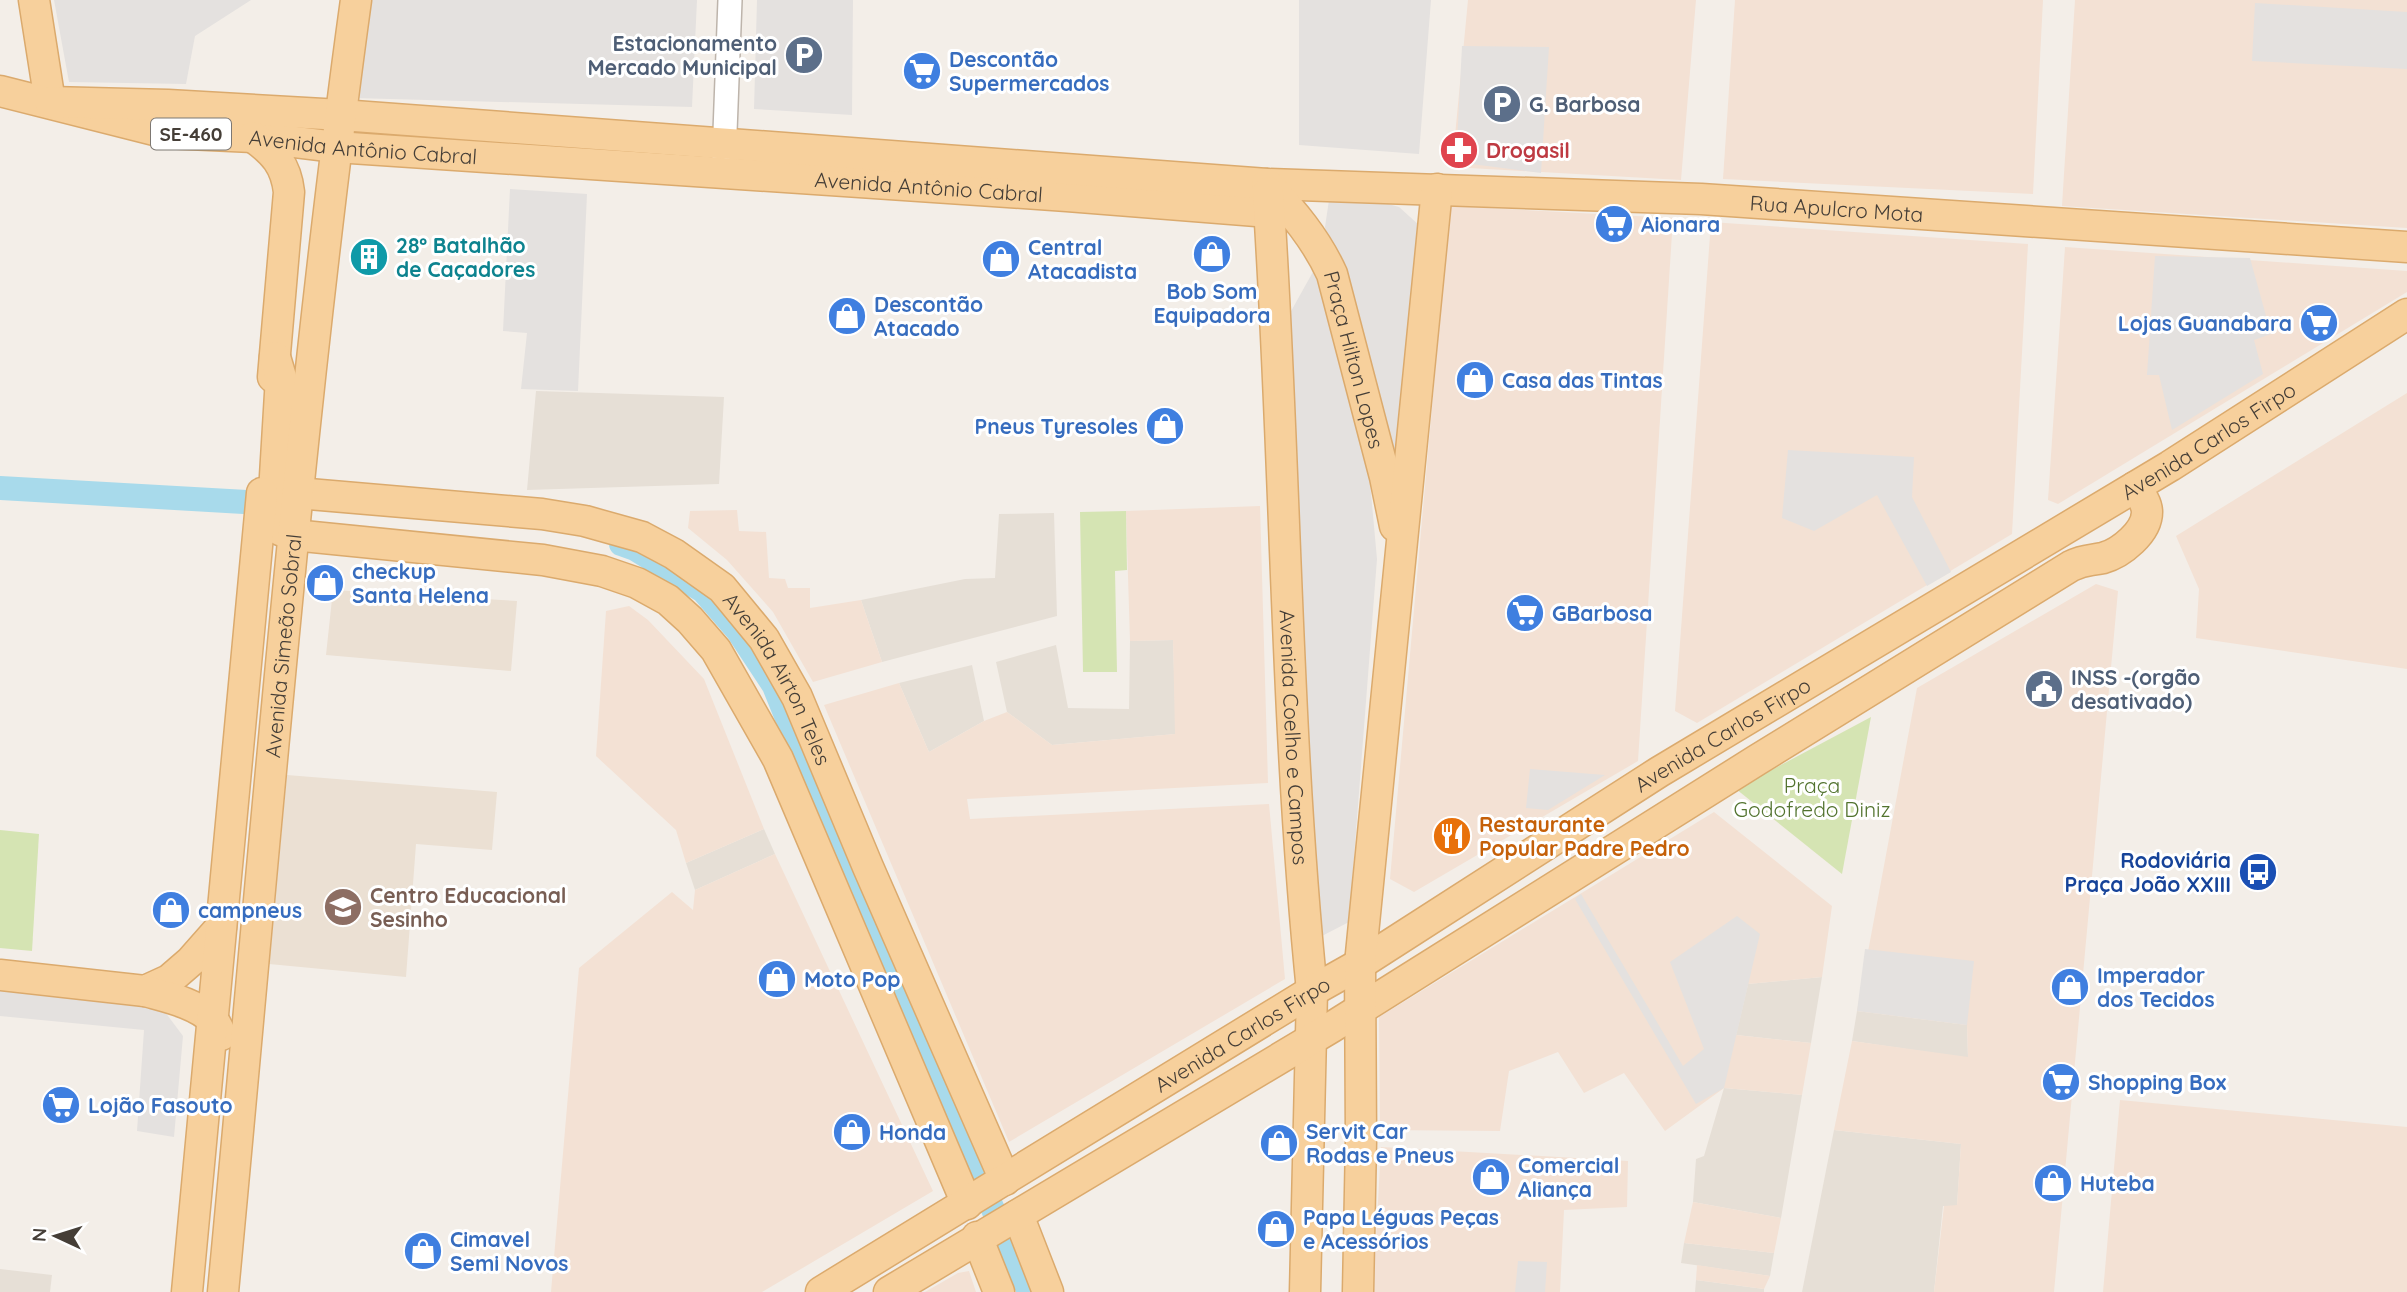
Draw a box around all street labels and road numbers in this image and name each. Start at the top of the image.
road number: SE-460 [151,118,231,150]
street label: Avenida Antônio Cabral [248,124,478,169]
street label: Avenida Antônio Cabral [814,166,1044,207]
street label: Rua Apulcro Mota [1749,189,1924,227]
street label: Praça Hilton Lopes [1319,268,1390,451]
street label: Avenida Carlos Firpo [2117,376,2300,505]
street label: Avenida Simeão Sobral [259,533,307,759]
street label: Avenida Airton Teles [718,587,837,769]
street label: Avenida Coelho e Campos [1274,609,1314,866]
street label: Avenida Carlos Firpo [1629,671,1815,797]
street label: Avenida Carlos Firpo [1150,971,1335,1097]

